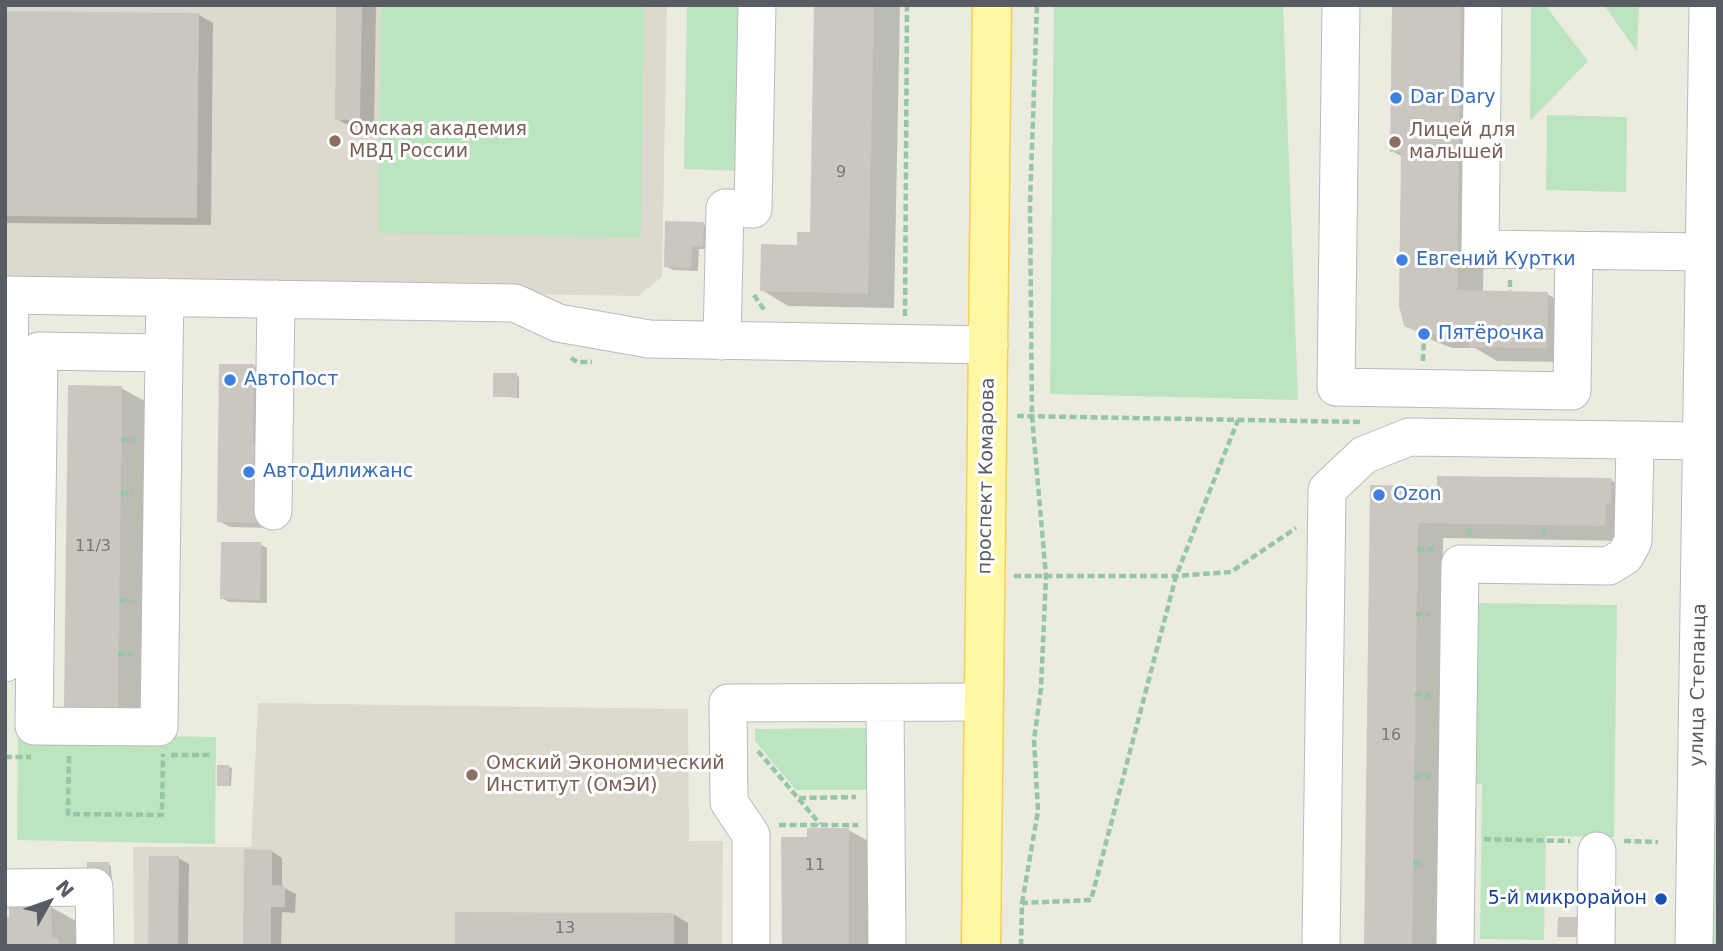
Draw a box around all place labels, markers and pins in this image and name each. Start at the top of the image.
place label: Dar Dary [1410,87,1495,109]
marker: Dar Dary [1388,90,1404,106]
place label: Омская академия МВД России [349,119,527,163]
place label: Лицей для малышей [1409,120,1515,164]
marker: Омская академия МВД России [327,133,343,149]
marker: Лицей для малышей [1387,134,1403,150]
place label: Евгений Куртки [1416,249,1576,271]
marker: Евгений Куртки [1394,252,1410,268]
place label: Пятёрочка [1438,323,1545,345]
marker: Пятёрочка [1416,326,1432,342]
place label: АвтоПост [244,369,338,391]
marker: АвтоПост [222,372,238,388]
place label: АвтоДилижанс [263,461,413,483]
marker: АвтоДилижанс [241,464,257,480]
place label: Ozon [1393,484,1442,506]
marker: Ozon [1371,487,1387,503]
place label: Омский Экономический Институт (ОмЭИ) [486,753,725,797]
marker: Омский Экономический Институт (ОмЭИ) [464,767,480,783]
place label: 5-й микрорайон [1488,888,1647,910]
marker: 5-й микрорайон [1653,891,1669,907]

